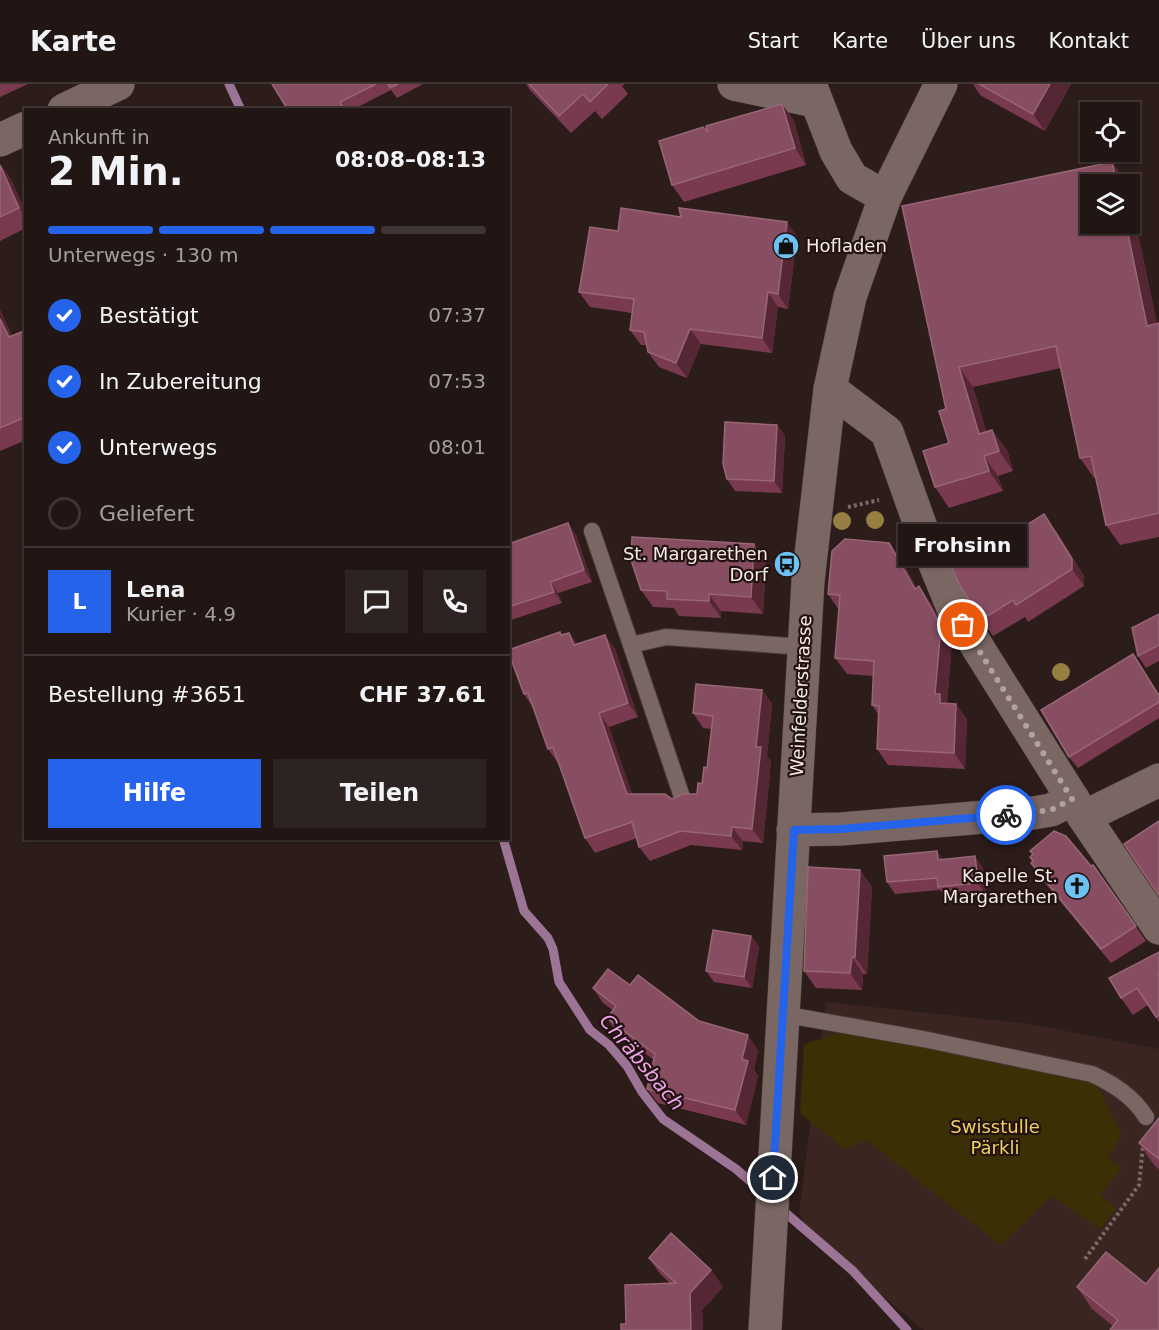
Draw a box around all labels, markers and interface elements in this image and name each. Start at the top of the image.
text: Karte [30,25,117,58]
text: Start [748,29,799,53]
text: Karte [832,29,888,53]
text: Über uns [921,29,1016,53]
text: Kontakt [1049,29,1129,53]
map controls [1080,102,1140,234]
button: locate [1080,102,1140,162]
text: Ankunft in [48,125,150,149]
text: 08:08–08:13 [335,147,486,172]
text: 2 Min. [48,149,183,194]
button: layers [1080,174,1140,234]
shop icon: Hofladen [771,231,801,261]
place label: Hofladen [806,235,887,256]
text: Unterwegs · 130 m [48,243,239,267]
icon: check [48,299,81,332]
text: Bestätigt [99,303,199,328]
text: 07:37 [428,303,486,327]
icon: check [48,365,81,398]
text: In Zubereitung [99,369,262,394]
text: 07:53 [428,369,486,393]
icon: check [48,431,81,464]
text: Unterwegs [99,435,217,460]
text: 08:01 [428,435,486,459]
text: Geliefert [99,501,194,526]
callout: Frohsinn [898,523,1028,565]
text: Frohsinn [914,533,1011,557]
place label: St. Margarethen Dorf [623,543,769,585]
bus stop icon: St. Margarethen Dorf [772,549,802,579]
button: chat [345,570,408,633]
button: phone [423,570,486,633]
text: Lena [126,577,185,602]
text: L [72,589,87,614]
pin [937,599,988,650]
text: Kurier · 4.9 [126,602,236,626]
icon: bag [946,608,979,641]
street label: Weinfelderstrasse [786,615,815,777]
text: Bestellung #3651 [48,682,246,707]
text: CHF 37.61 [359,682,486,707]
button: Hilfe [48,759,261,828]
button: Teilen [273,759,486,828]
courier [976,785,1036,845]
icon: bike [990,799,1023,832]
place label: Kapelle St. Margarethen [943,865,1058,907]
church icon: Kapelle St. Margarethen [1062,871,1092,901]
water label: Chräbsbach [595,1009,689,1115]
park label: Swisstulle Pärkli [950,1116,1040,1158]
pin [747,1152,798,1203]
icon: home [756,1161,789,1194]

